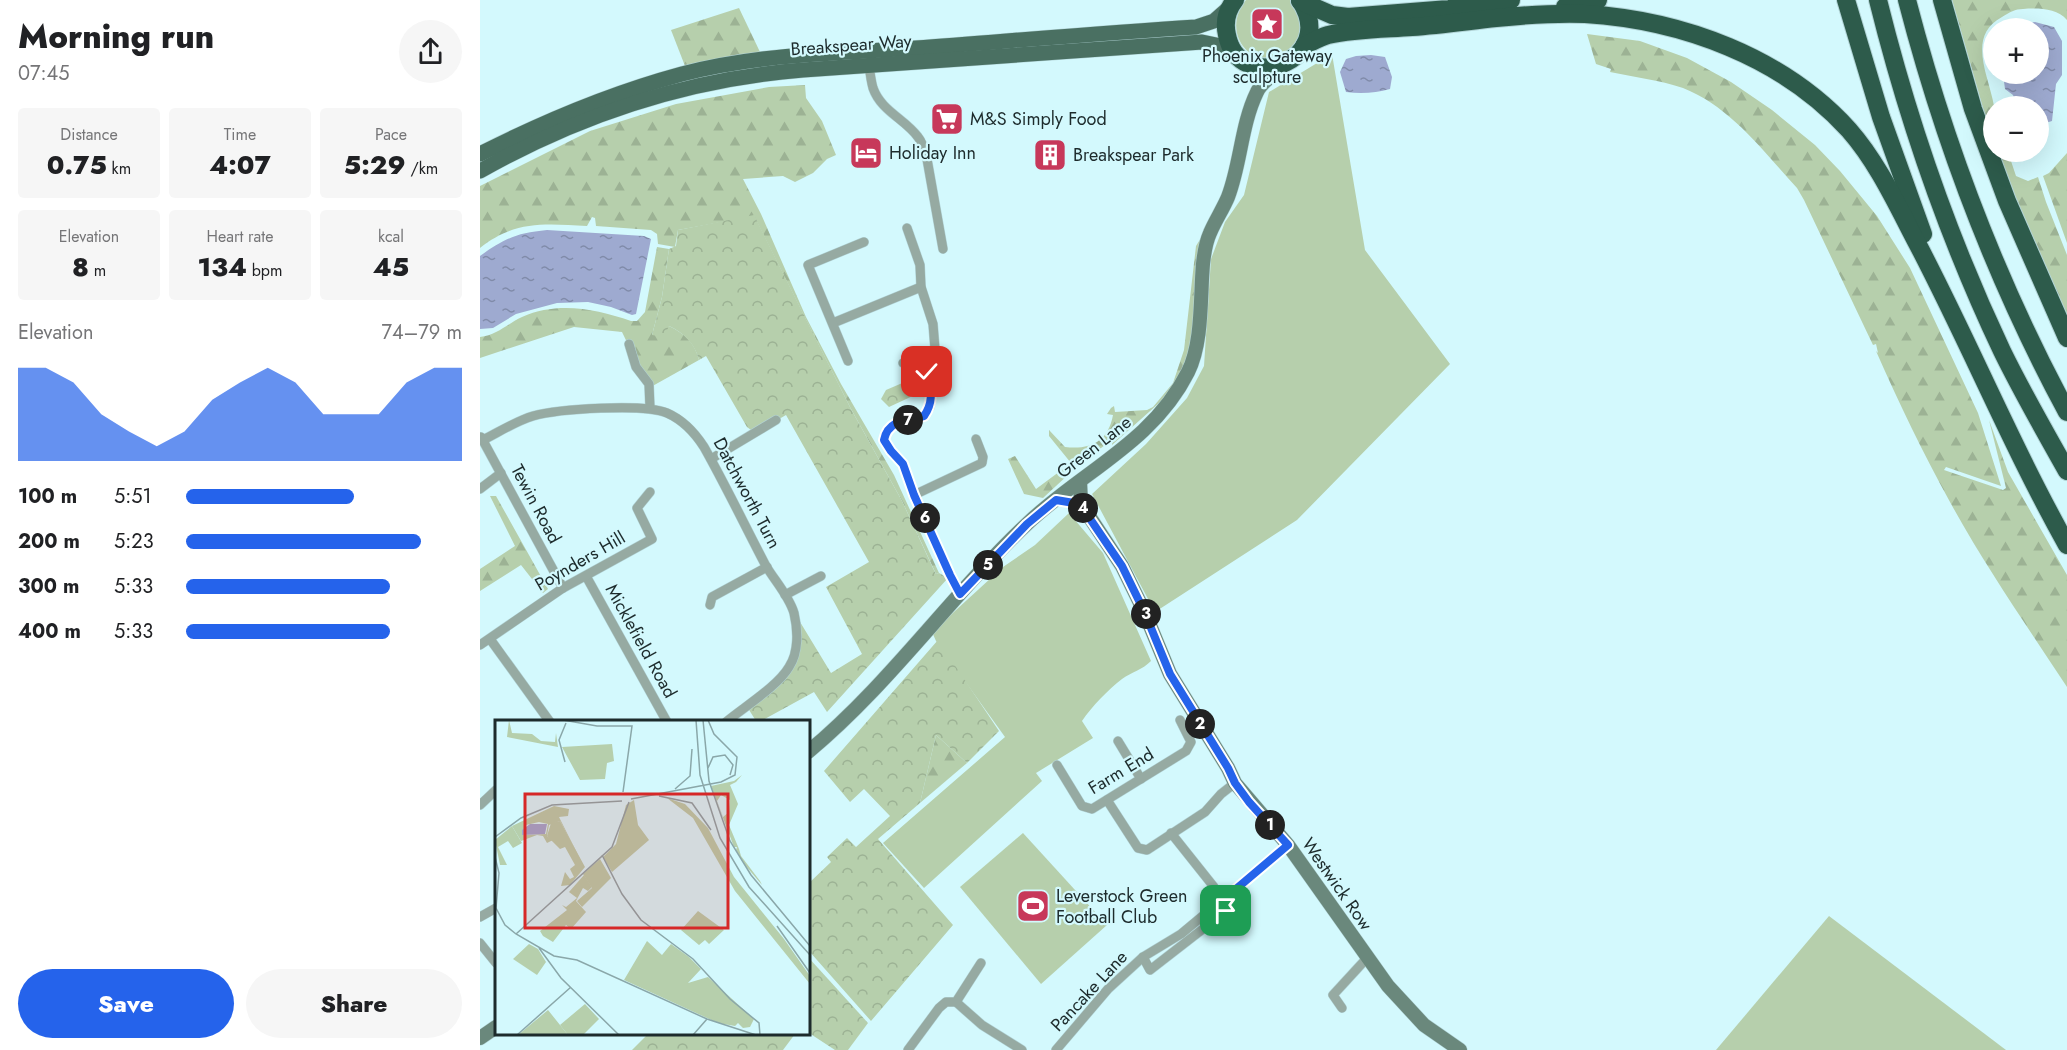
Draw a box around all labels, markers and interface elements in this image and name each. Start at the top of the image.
place icon: Phoenix Gateway sculpture [1249,6,1285,42]
text: Morning run [18,13,214,60]
map controls [1983,18,2049,162]
button: + [1983,18,2049,84]
button: share [399,20,462,83]
street label: Breakspear Way [790,28,912,62]
place label: Phoenix Gateway sculpture [1202,43,1332,90]
text: 07:45 [18,59,69,88]
button: − [1983,96,2049,162]
supermarket icon: M&S Simply Food [929,101,965,137]
place label: M&S Simply Food [970,106,1107,132]
text: Distance [60,123,118,146]
text: Time [224,123,256,146]
text: Pace [375,123,407,146]
hotel icon: Holiday Inn [848,135,884,171]
building icon: Breakspear Park [1032,137,1068,173]
place label: Holiday Inn [889,140,976,166]
place label: Breakspear Park [1073,142,1194,168]
text: 0.75 [47,146,107,184]
text: 4:07 [209,146,271,184]
text: 5:29 [344,146,406,184]
text: km [107,157,131,180]
text: /km [406,157,438,180]
text: Elevation [59,225,119,248]
text: Heart rate [207,225,273,248]
text: kcal [378,225,404,248]
text: 8 [72,248,89,286]
text: 134 [198,248,247,286]
text: 45 [373,248,409,286]
text: m [89,259,106,282]
text: bpm [247,259,282,282]
text: Elevation [18,318,93,347]
text: 74–79 m [381,318,462,347]
pin [901,346,952,397]
icon: check [910,355,943,388]
pin: 7 [893,405,923,435]
text: 7 [903,408,913,431]
street label: Green Lane [1051,409,1137,485]
street label: Datchworth Turn [707,433,787,553]
street label: Tewin Road [504,460,568,548]
text: 100 m [18,482,77,511]
text: 5:51 [114,482,152,511]
pin: 4 [1068,493,1098,523]
text: 4 [1077,496,1089,519]
pin: 6 [910,503,940,533]
text: 6 [920,506,930,529]
street label: Poynders Hill [530,525,630,597]
text: 200 m [18,527,80,556]
text: 5:23 [114,527,154,556]
pin: 5 [973,550,1003,580]
text: 5 [983,553,993,576]
text: 300 m [18,572,79,601]
text: 5:33 [114,572,153,601]
street label: Micklefield Road [599,579,683,703]
pin: 3 [1131,599,1161,629]
text: 3 [1141,602,1151,625]
text: 400 m [18,617,81,646]
text: 5:33 [114,617,153,646]
pin: 2 [1185,709,1215,739]
text: 2 [1195,712,1205,735]
inset map [495,720,810,1035]
street label: Farm End [1083,741,1159,801]
pin: 1 [1255,810,1285,840]
text: 1 [1266,813,1274,836]
street label: Westwick Row [1295,832,1379,936]
place label: Leverstock Green Football Club [1056,883,1187,930]
pin [1200,885,1251,936]
sports icon: Leverstock Green Football Club [1015,888,1051,924]
icon: arrive [1209,894,1242,927]
street label: Pancake Lane [1045,945,1133,1037]
button: Save [18,969,234,1038]
button: Share [246,969,462,1038]

